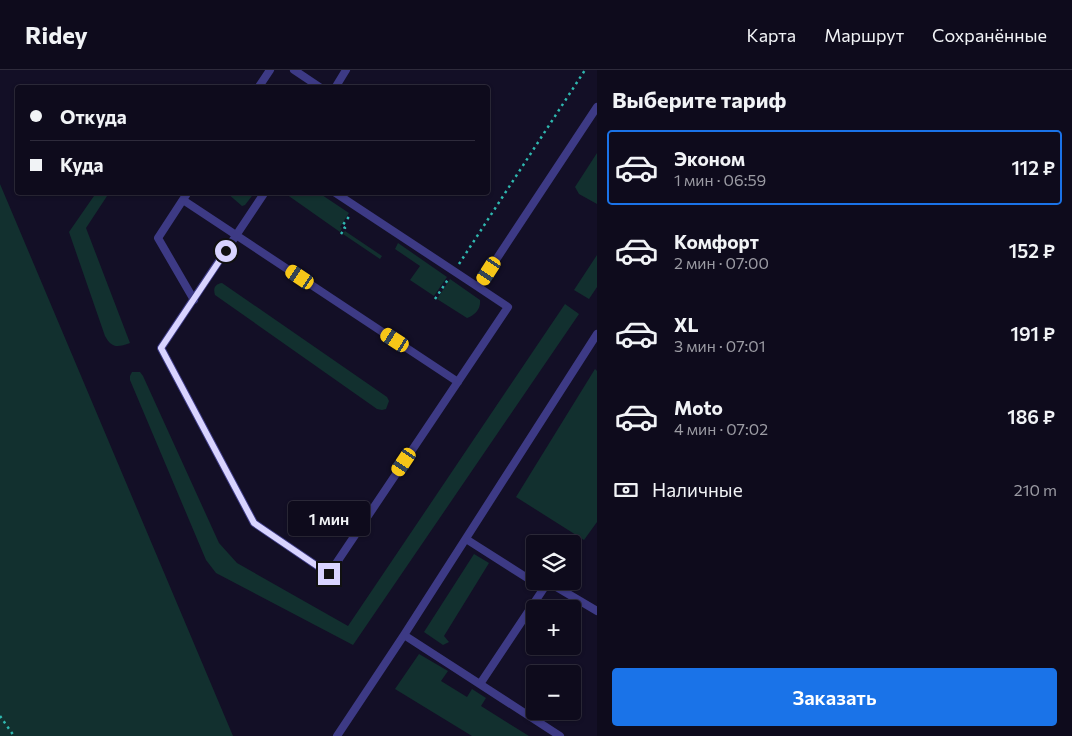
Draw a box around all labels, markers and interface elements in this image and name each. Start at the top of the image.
text: Ridey [25,20,88,49]
text: Карта [747,24,796,46]
text: Маршрут [824,24,904,46]
text: Сохранённые [932,24,1047,46]
text: Выберите тариф [612,86,786,113]
text: Откуда [60,105,127,128]
icon: car [614,145,659,190]
text: Эконом [674,147,745,170]
text: Куда [60,153,104,176]
text: 112 ₽ [1011,156,1055,179]
text: 1 мин · 06:59 [674,170,766,189]
icon: car [614,228,659,273]
text: Комфорт [674,230,759,253]
text: 152 ₽ [1009,239,1055,262]
route start [215,240,237,262]
text: 2 мин · 07:00 [674,253,769,272]
car [474,254,503,288]
car [283,262,316,292]
icon: car [614,311,659,356]
text: XL [674,313,699,336]
text: 191 ₽ [1010,322,1055,345]
car [378,326,411,354]
text: 3 мин · 07:01 [674,336,766,355]
icon: car [614,394,659,439]
text: Moto [674,396,723,419]
text: 186 ₽ [1007,405,1055,428]
text: 4 мин · 07:02 [674,419,768,438]
car [389,445,418,479]
icon: cash [612,476,640,504]
text: Наличные [652,478,743,501]
text: 210 m [1014,480,1057,499]
callout: 1 мин [288,502,370,536]
text: 1 мин [309,509,349,528]
map controls [526,535,581,720]
button: layers [526,535,581,590]
route end [318,563,340,585]
button: + [526,600,581,655]
button: − [526,665,581,720]
button: Заказать [612,668,1057,726]

